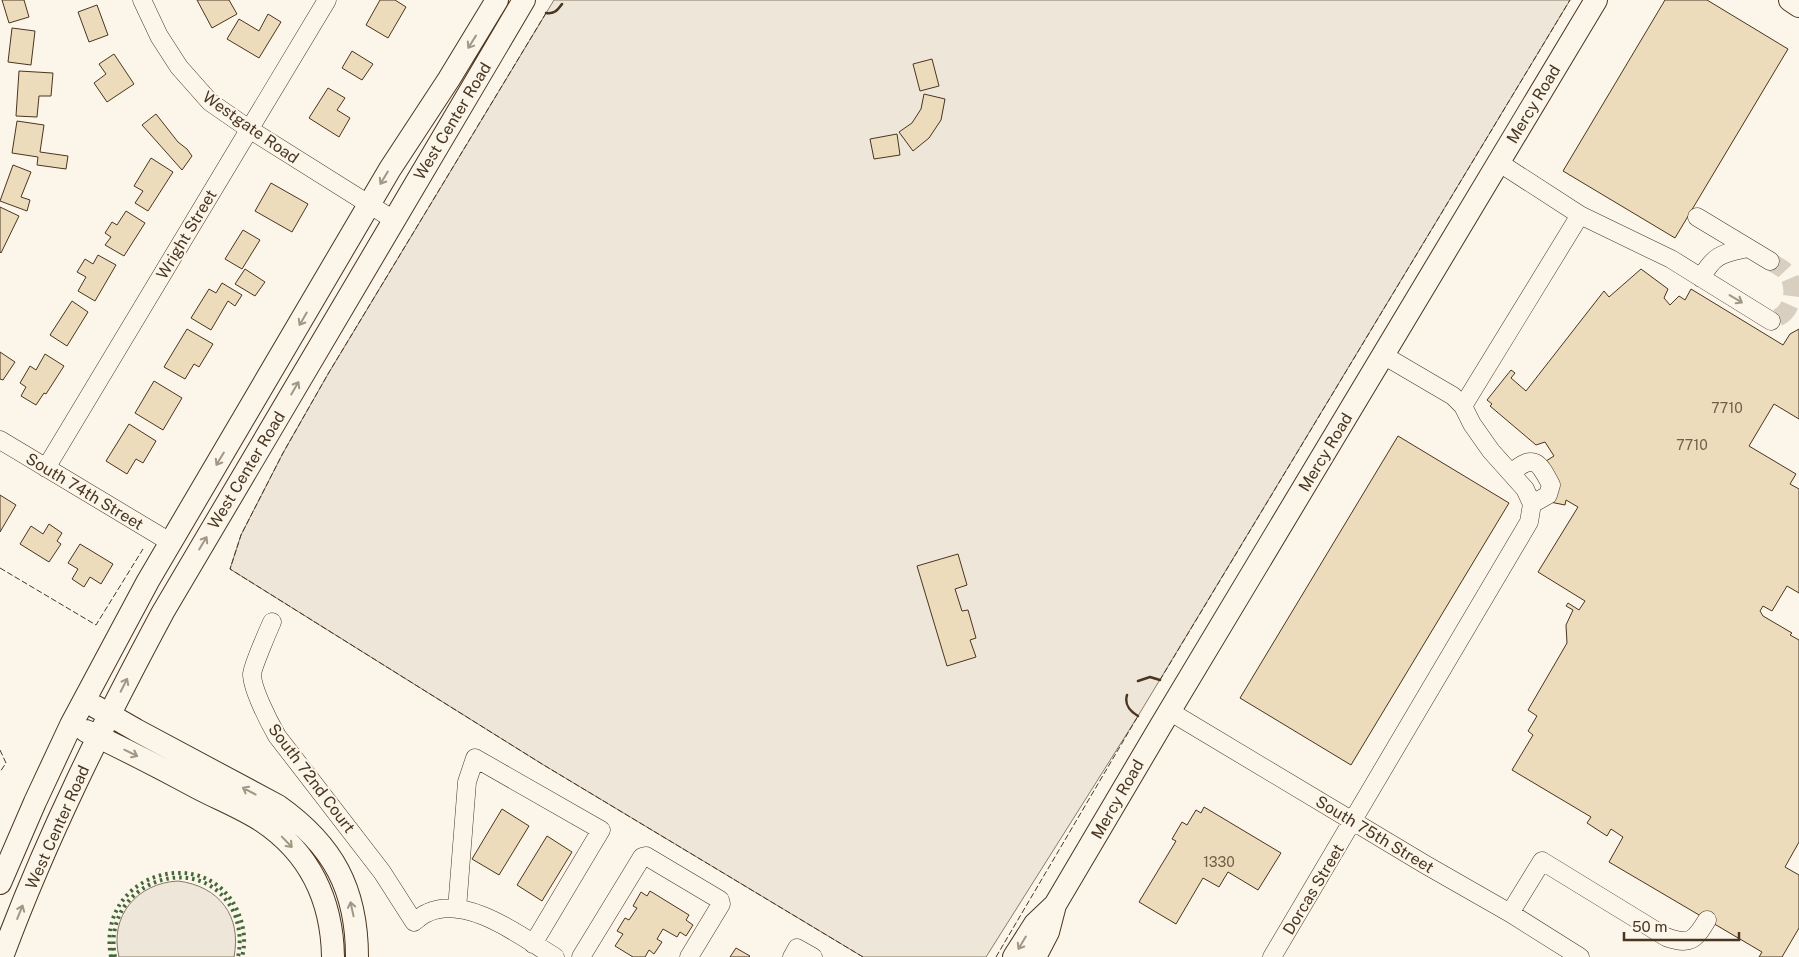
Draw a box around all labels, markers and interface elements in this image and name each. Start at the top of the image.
one-way arrow [467,34,477,48]
street label: West Center Road [410,59,495,183]
street label: Mercy Road [1503,62,1564,147]
street label: Westgate Road [199,87,302,168]
one-way arrow [379,171,389,185]
street label: Wright Street [152,186,221,282]
one-way arrow [1729,294,1743,305]
one-way arrow [297,311,307,325]
one-way arrow [290,380,300,395]
house number: 7710 [1711,400,1743,416]
street label: West Center Road [204,408,289,532]
street label: Mercy Road [1295,410,1356,495]
house number: 7710 [1676,437,1708,453]
street label: South 74th Street [23,449,147,534]
one-way arrow [215,451,225,465]
one-way arrow [199,536,209,550]
one-way arrow [120,678,129,693]
street label: South 72nd Court [264,720,359,837]
one-way arrow [123,749,138,758]
street label: Mercy Road [1087,756,1148,842]
street label: West Center Road [22,762,93,892]
one-way arrow [242,786,257,796]
street label: South 75th Street [1312,792,1437,877]
one-way arrow [281,835,293,848]
street label: Dorcas Street [1279,841,1348,938]
house number: 1330 [1203,854,1235,870]
one-way arrow [347,901,356,917]
one-way arrow [16,905,25,920]
scale bar [1624,910,1739,942]
text: 50 m [1632,918,1667,935]
one-way arrow [1017,936,1027,950]

